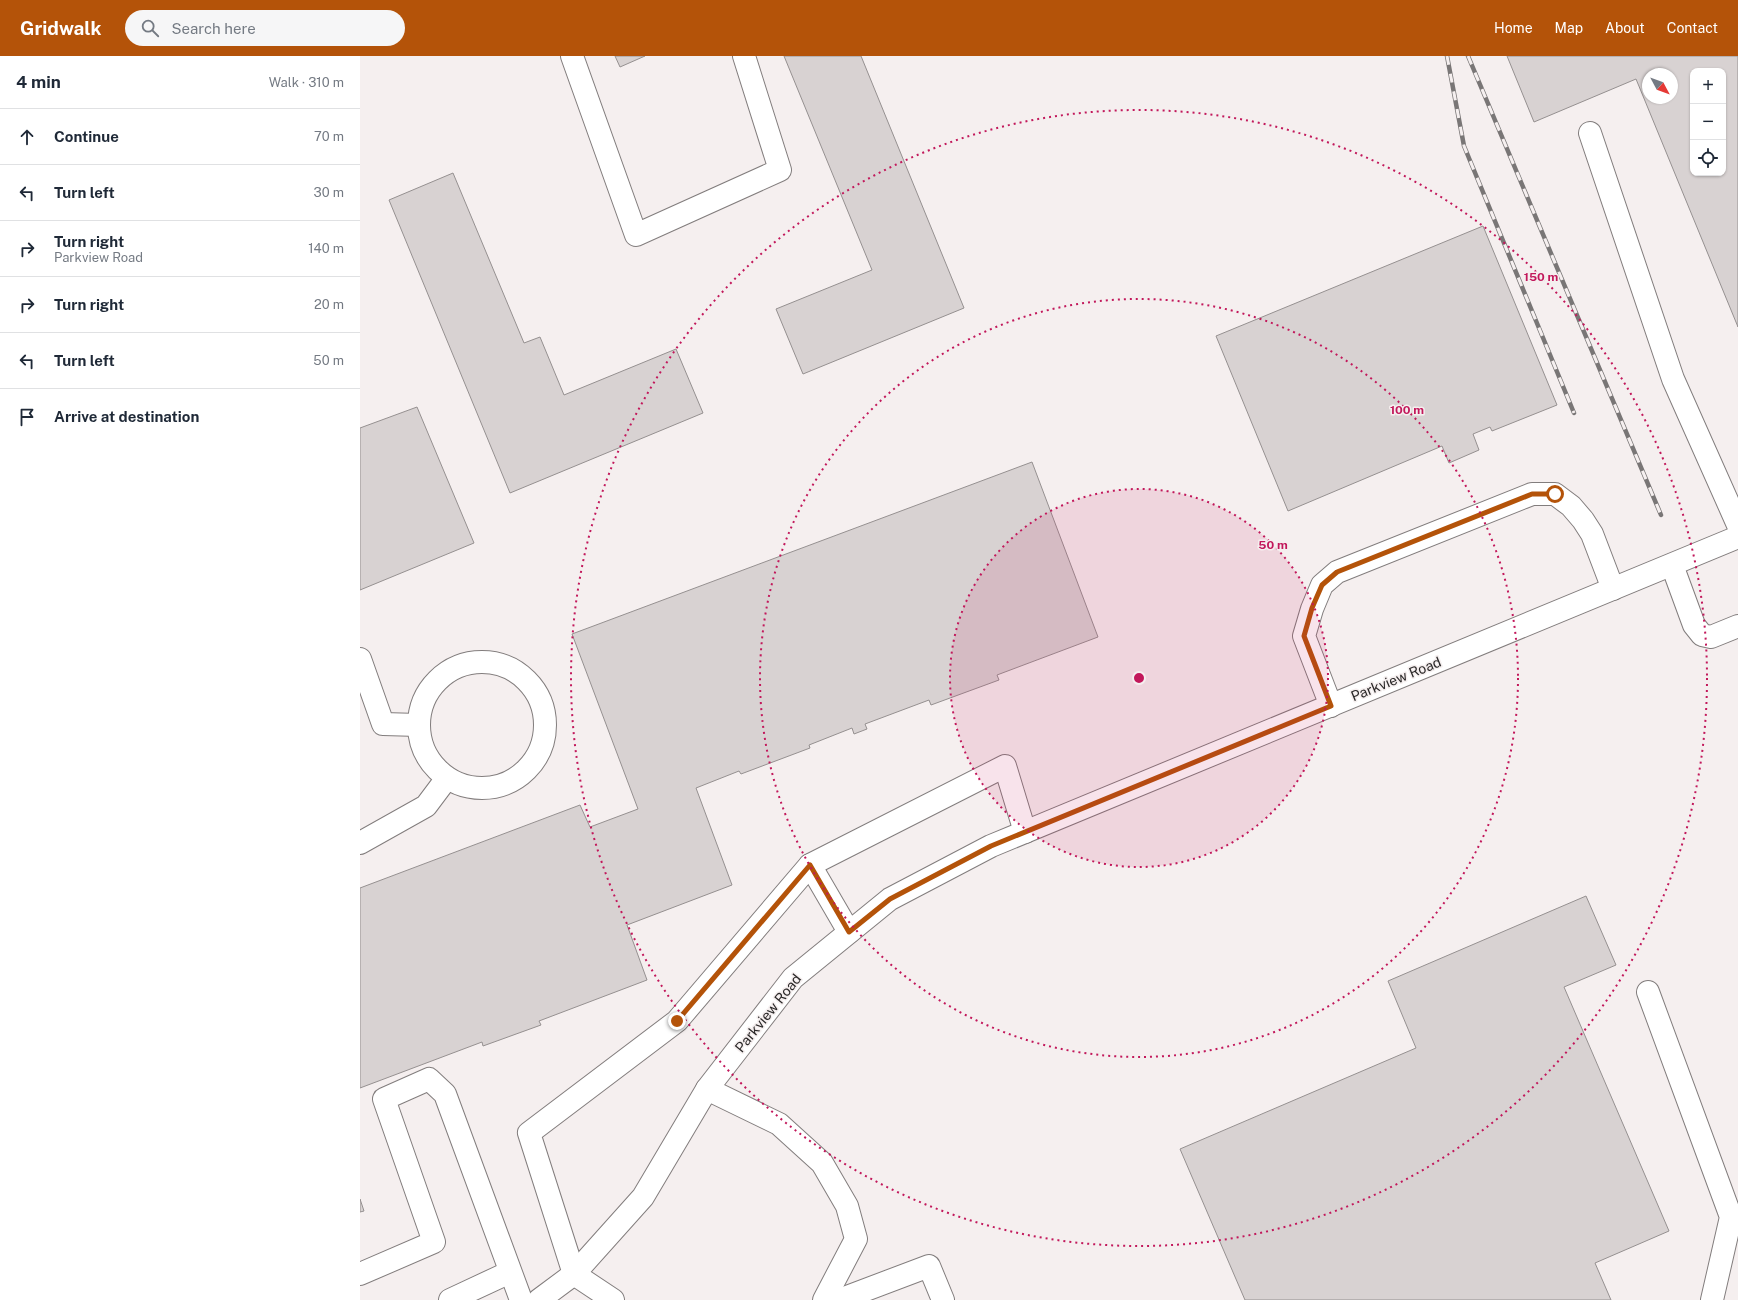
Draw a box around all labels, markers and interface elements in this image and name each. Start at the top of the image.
search box [125,10,405,46]
text: Gridwalk [20,17,101,39]
icon: search [139,17,161,39]
text: Search here [171,20,256,37]
text: Home [1494,20,1533,36]
text: Map [1555,20,1583,36]
text: About [1605,20,1645,36]
text: Contact [1667,20,1718,36]
north arrow [1642,68,1678,104]
map controls [1690,68,1726,176]
button: + [1690,68,1726,104]
text: 4 min [16,72,61,92]
text: Walk · 310 m [269,75,344,90]
button: − [1690,104,1726,140]
icon: ahead [16,126,38,148]
text: Continue [54,128,119,145]
text: 70 m [314,129,344,144]
button: locate [1690,140,1726,176]
icon: left [16,182,38,204]
text: Turn left [54,184,115,201]
text: 30 m [314,185,344,200]
text: Turn right [54,233,124,250]
icon: right [16,238,38,260]
text: 140 m [308,241,344,256]
text: Parkview Road [54,250,143,265]
text: 150 m [1524,270,1558,284]
icon: right [16,294,38,316]
text: Turn right [54,296,124,313]
text: 20 m [314,297,344,312]
icon: left [16,350,38,372]
text: Turn left [54,352,115,369]
text: 50 m [313,353,344,368]
text: 100 m [1390,403,1424,417]
icon: arrive [16,406,38,428]
text: Arrive at destination [54,408,199,425]
route start [1546,485,1564,503]
text: 50 m [1258,538,1288,552]
street label: Parkview Road [1349,654,1443,704]
centre of rings [1132,671,1146,685]
street label: Parkview Road [732,971,804,1055]
route end [668,1012,686,1030]

